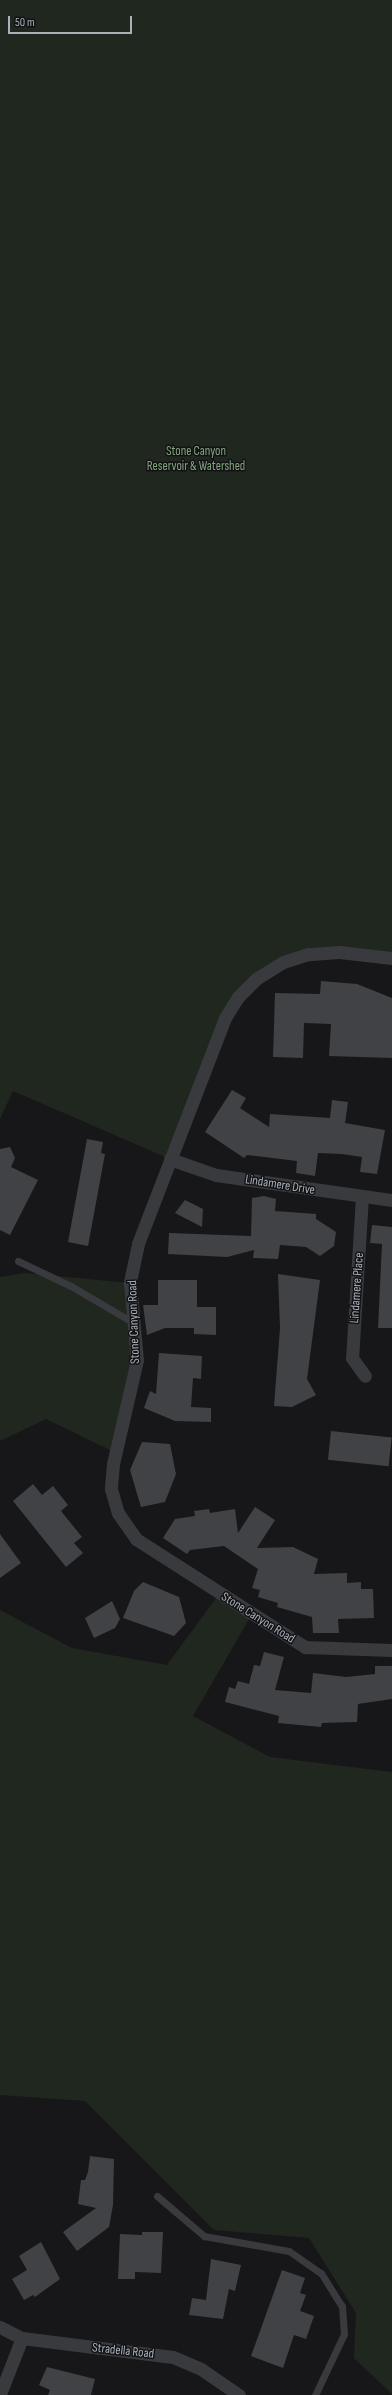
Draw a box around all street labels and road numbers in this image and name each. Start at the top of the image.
street label: Lindamere Drive [244,1172,316,1198]
street label: Lindamere Place [347,1252,367,1324]
street label: Stone Canyon Road [125,1280,143,1364]
street label: Stone Canyon Road [218,1589,298,1647]
street label: Stradella Road [91,2340,155,2362]

